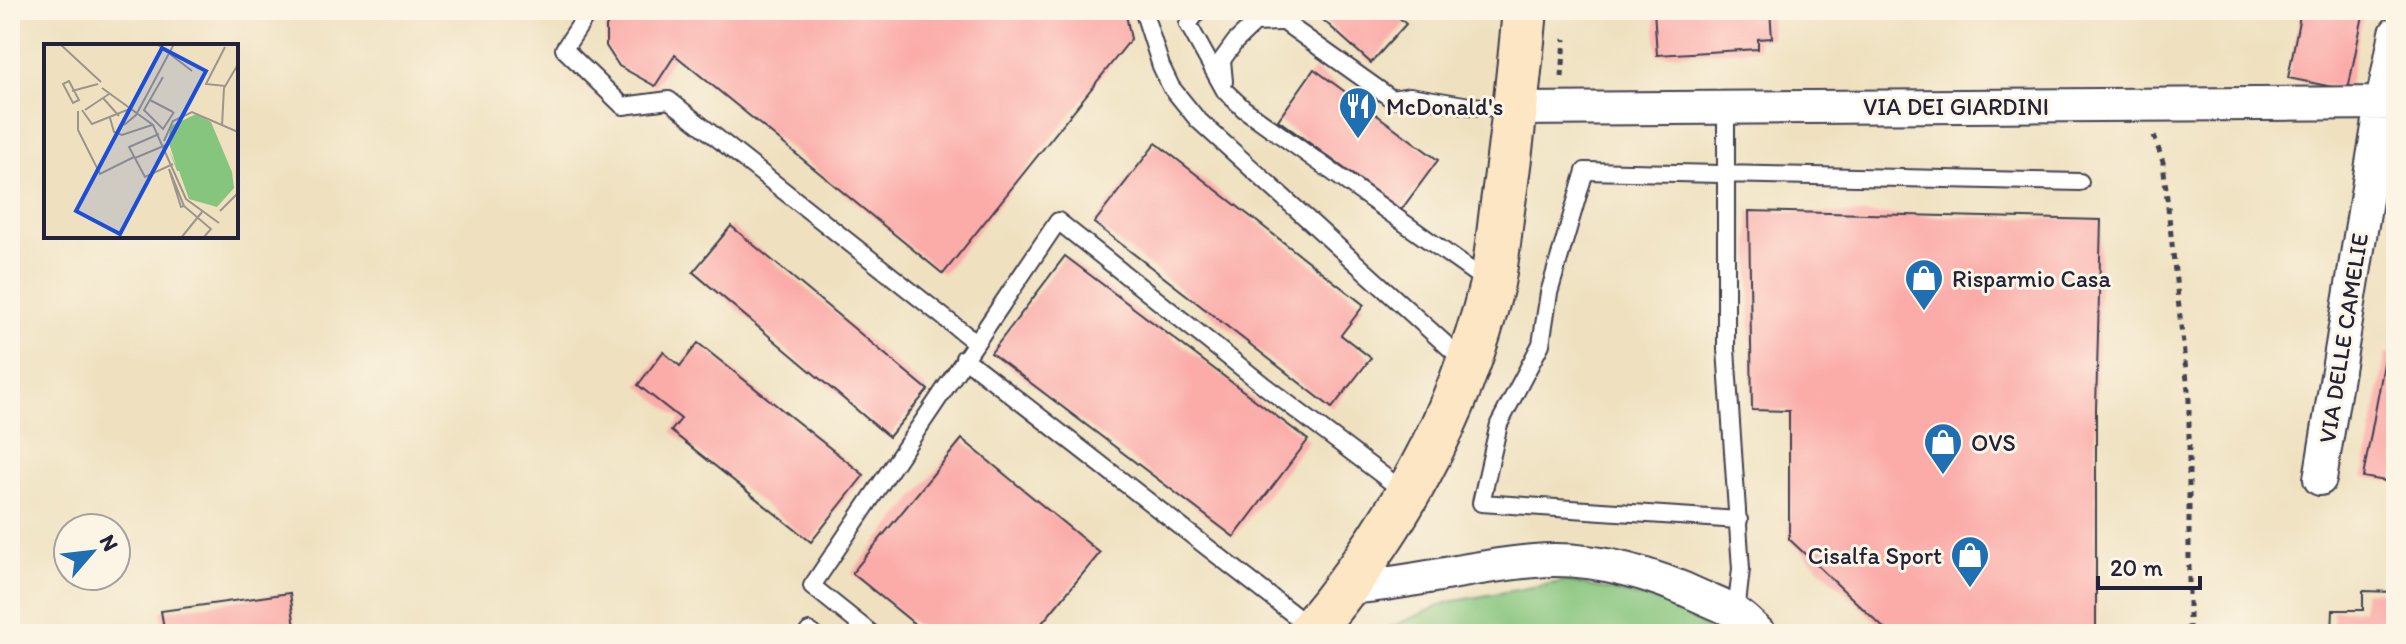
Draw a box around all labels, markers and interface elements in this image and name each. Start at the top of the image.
inset map [44,44,238,238]
restaurant icon: McDonald's [1337,85,1379,140]
place label: McDonald's [1386,92,1503,121]
street label: VIA DEI GIARDINI [1863,92,2049,121]
street label: VIA DELLE CAMELIE [2312,231,2374,445]
shop icon: Risparmio Casa [1903,257,1945,312]
place label: Risparmio Casa [1952,264,2111,293]
shop icon: OVS [1922,421,1964,476]
place label: OVS [1971,428,2016,457]
north arrow [52,512,132,592]
text: N [94,530,125,556]
shop icon: Cisalfa Sport [1949,534,1991,589]
scale bar [2098,540,2200,590]
place label: Cisalfa Sport [1808,541,1942,570]
text: 20 m [2110,553,2163,582]

